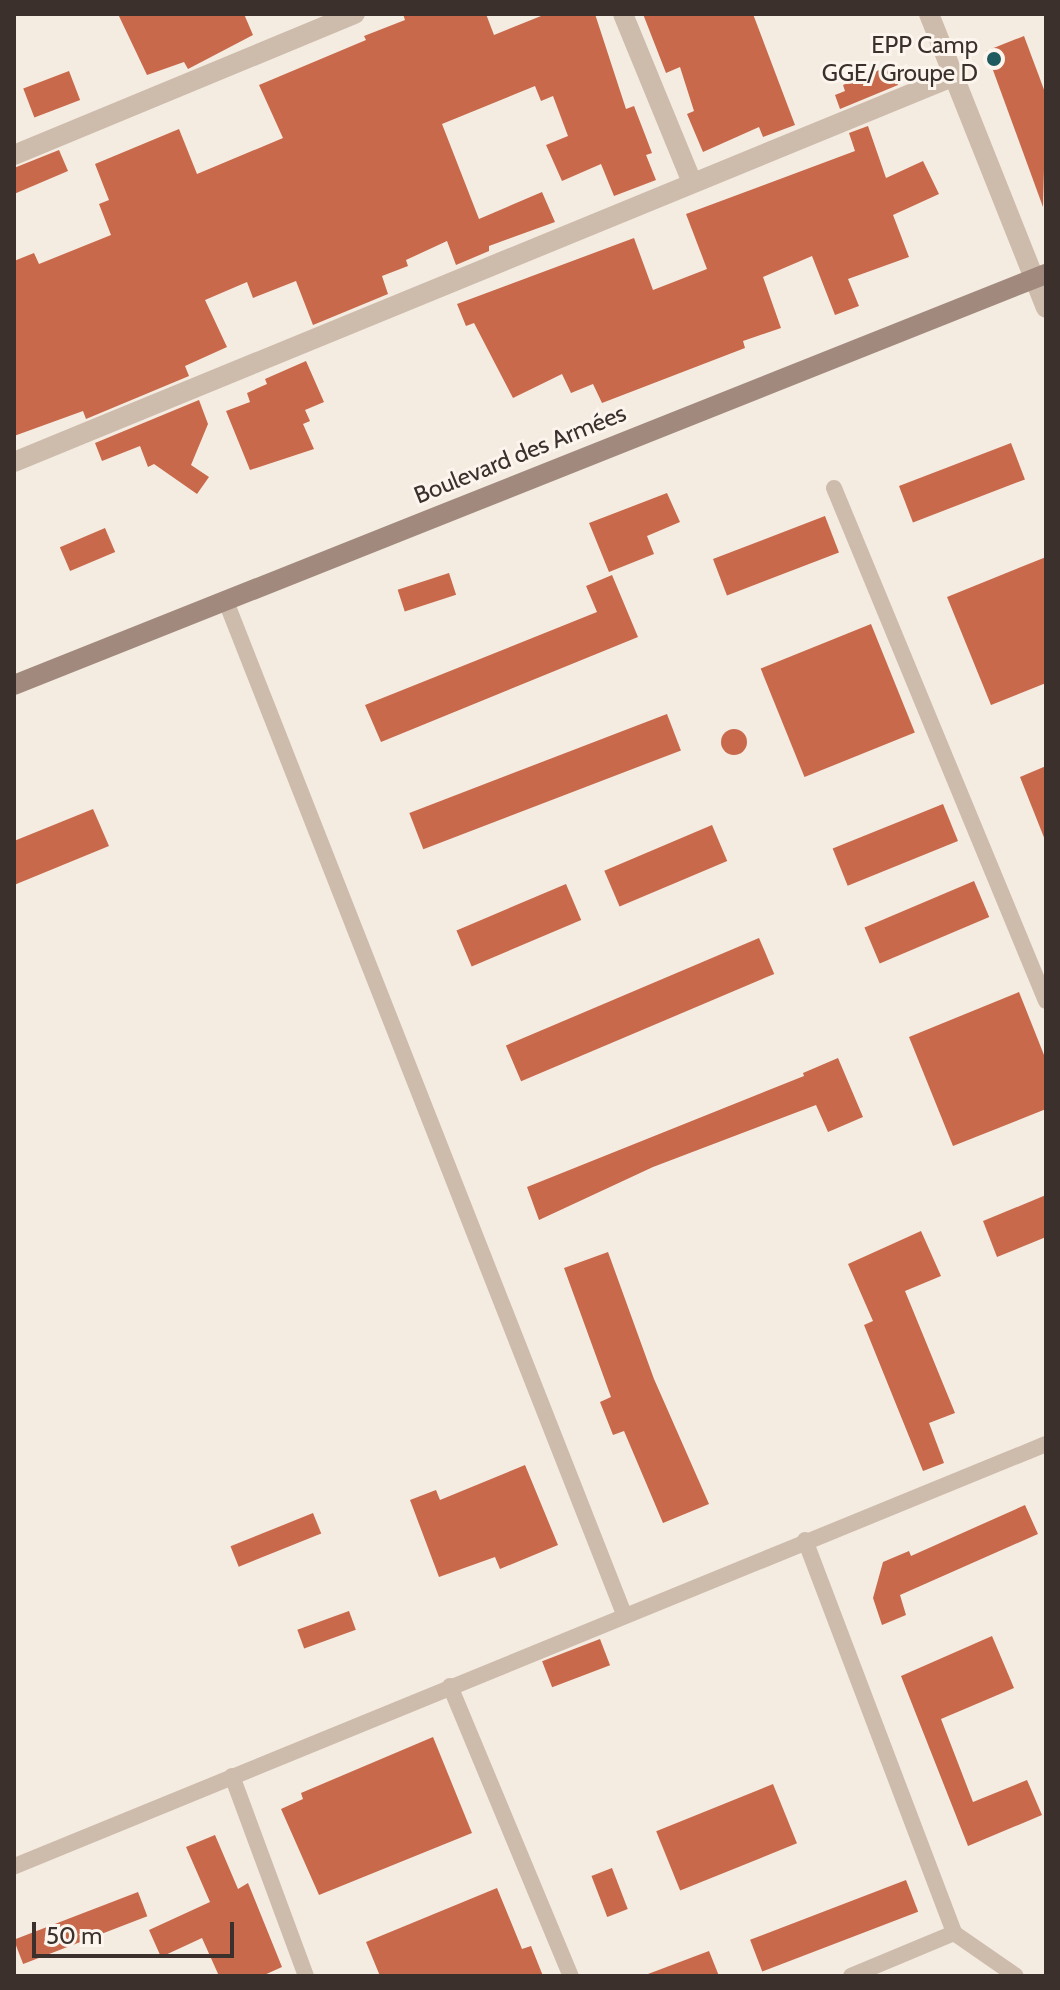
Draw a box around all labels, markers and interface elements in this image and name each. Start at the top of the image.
place label: EPP Camp GGE/ Groupe D [822,31,978,87]
marker: EPP Camp GGE/ Groupe D [985,50,1003,68]
street label: Boulevard des Armées [410,398,630,510]
scale bar [36,1906,238,1956]
text: 50 m [46,1921,102,1950]

